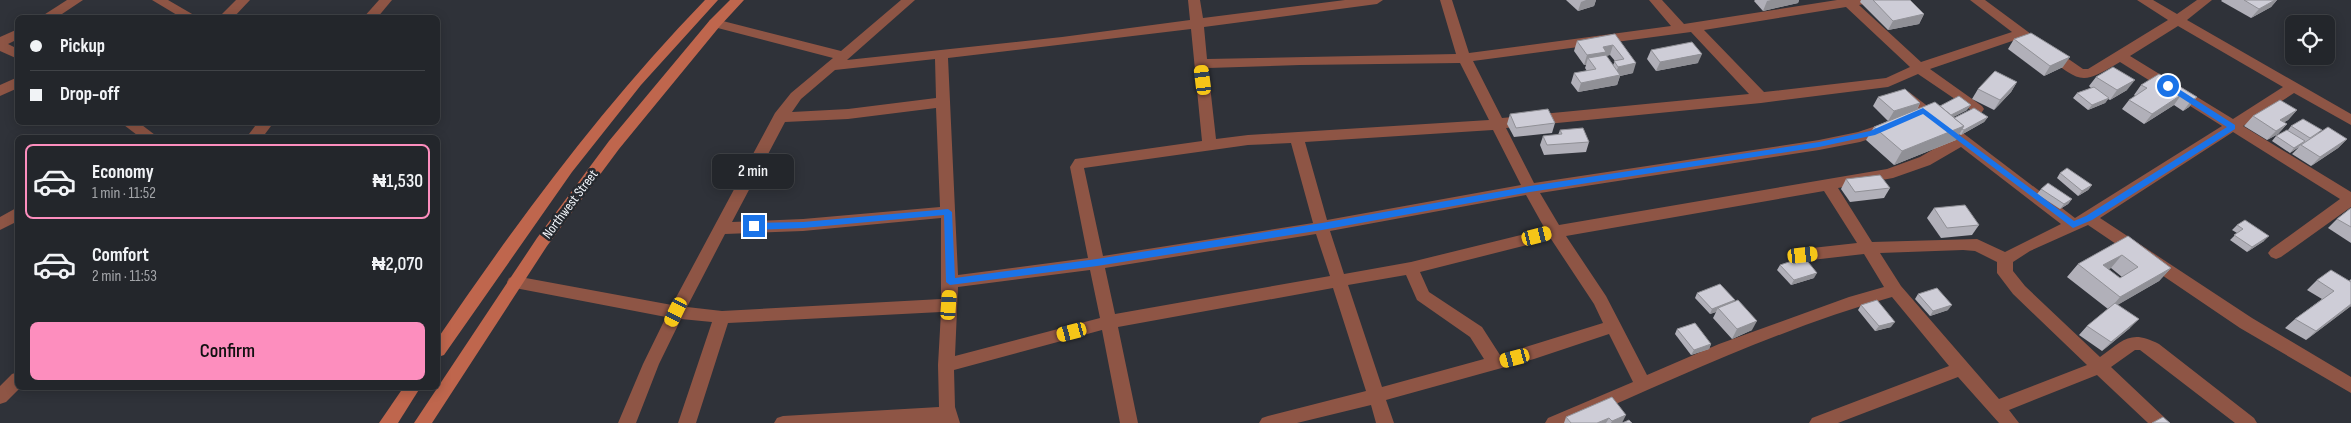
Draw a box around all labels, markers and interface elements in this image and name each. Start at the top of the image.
map controls [2285,15,2335,65]
button: locate [2285,15,2335,65]
text: Pickup [60,35,105,58]
car [1193,64,1212,96]
route start [2157,75,2179,97]
text: Drop-off [60,83,120,106]
callout: 2 min [713,154,795,188]
icon: car [32,159,77,204]
text: Economy [92,161,154,184]
text: 2 min [738,162,768,181]
street label: Northwest Street [539,166,601,242]
text: ₦1,530 [372,170,423,193]
text: 1 min · 11:52 [92,184,156,203]
route end [743,215,765,237]
car [1520,225,1553,247]
icon: car [32,242,77,287]
text: Comfort [92,244,149,267]
car [1787,246,1818,264]
text: ₦2,070 [372,253,423,276]
text: 2 min · 11:53 [92,267,157,286]
car [940,290,957,320]
car [662,295,689,329]
car [1055,321,1088,343]
button: Confirm [30,322,425,380]
car [1498,347,1531,369]

